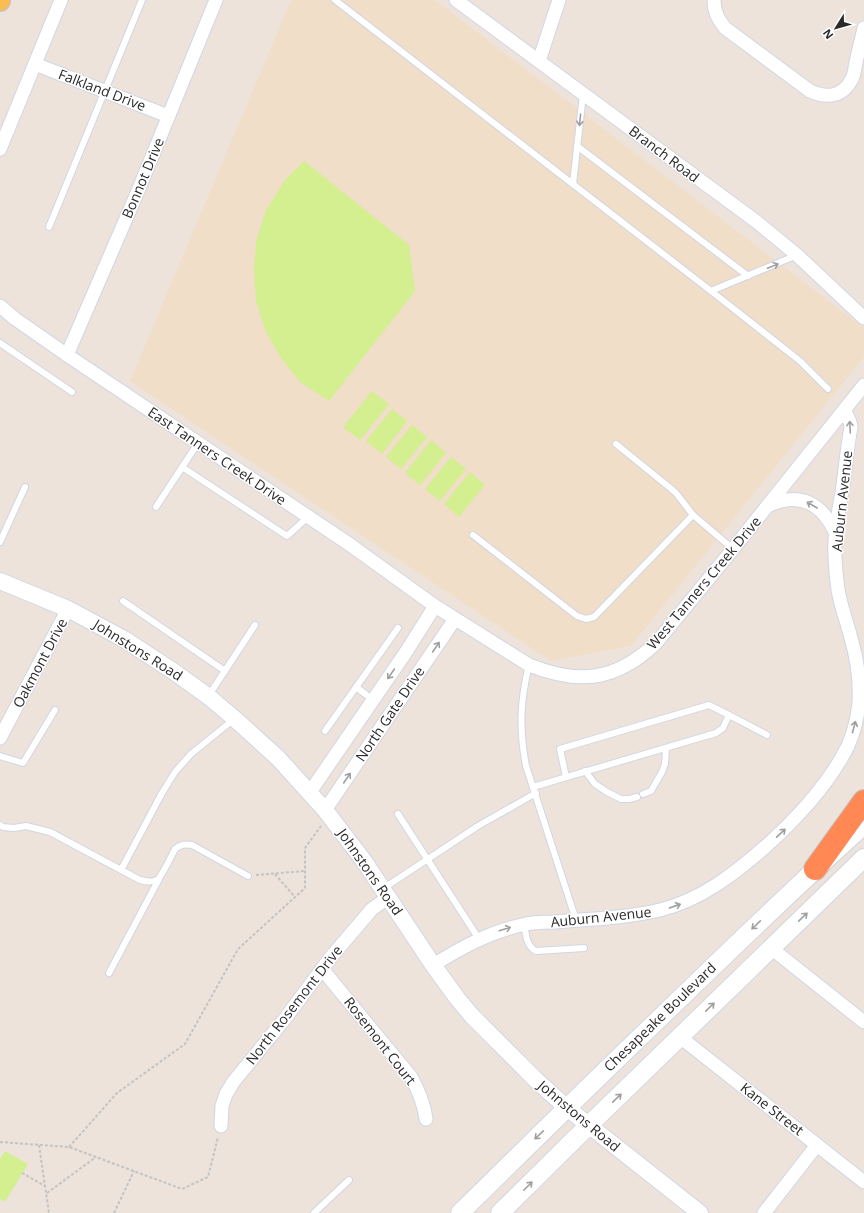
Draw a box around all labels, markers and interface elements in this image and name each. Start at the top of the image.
north arrow [816,8,856,48]
text: N [819,26,836,42]
street label: Falkland Drive [56,64,149,115]
one-way arrow [576,113,584,126]
street label: Branch Road [625,121,703,186]
street label: Bonnot Drive [117,134,168,221]
one-way arrow [766,261,778,269]
street label: East Tanners Creek Drive [144,402,290,509]
one-way arrow [846,420,853,433]
street label: Auburn Avenue [827,449,856,552]
one-way arrow [806,500,818,508]
street label: West Tanners Creek Drive [642,512,765,653]
street label: Johnstons Road [88,614,186,685]
street label: Oakmont Drive [8,615,71,711]
one-way arrow [432,642,440,653]
street label: North Gate Drive [351,662,428,765]
one-way arrow [387,668,395,679]
one-way arrow [851,721,858,734]
one-way arrow [343,772,351,783]
street label: Johnstons Road [332,823,407,919]
one-way arrow [776,828,786,837]
one-way arrow [668,901,680,909]
street label: Auburn Avenue [550,902,652,931]
one-way arrow [798,912,808,922]
one-way arrow [751,920,761,930]
one-way arrow [498,925,511,932]
street label: North Rosemont Drive [241,941,346,1068]
street label: Chesapeake Boulevard [599,958,720,1075]
street label: Rosemont Court [340,993,421,1089]
one-way arrow [705,1002,715,1012]
street label: Johnstons Road [533,1074,624,1156]
street label: Kane Street [737,1078,808,1139]
one-way arrow [612,1093,622,1103]
one-way arrow [534,1130,544,1140]
one-way arrow [522,1181,532,1191]

